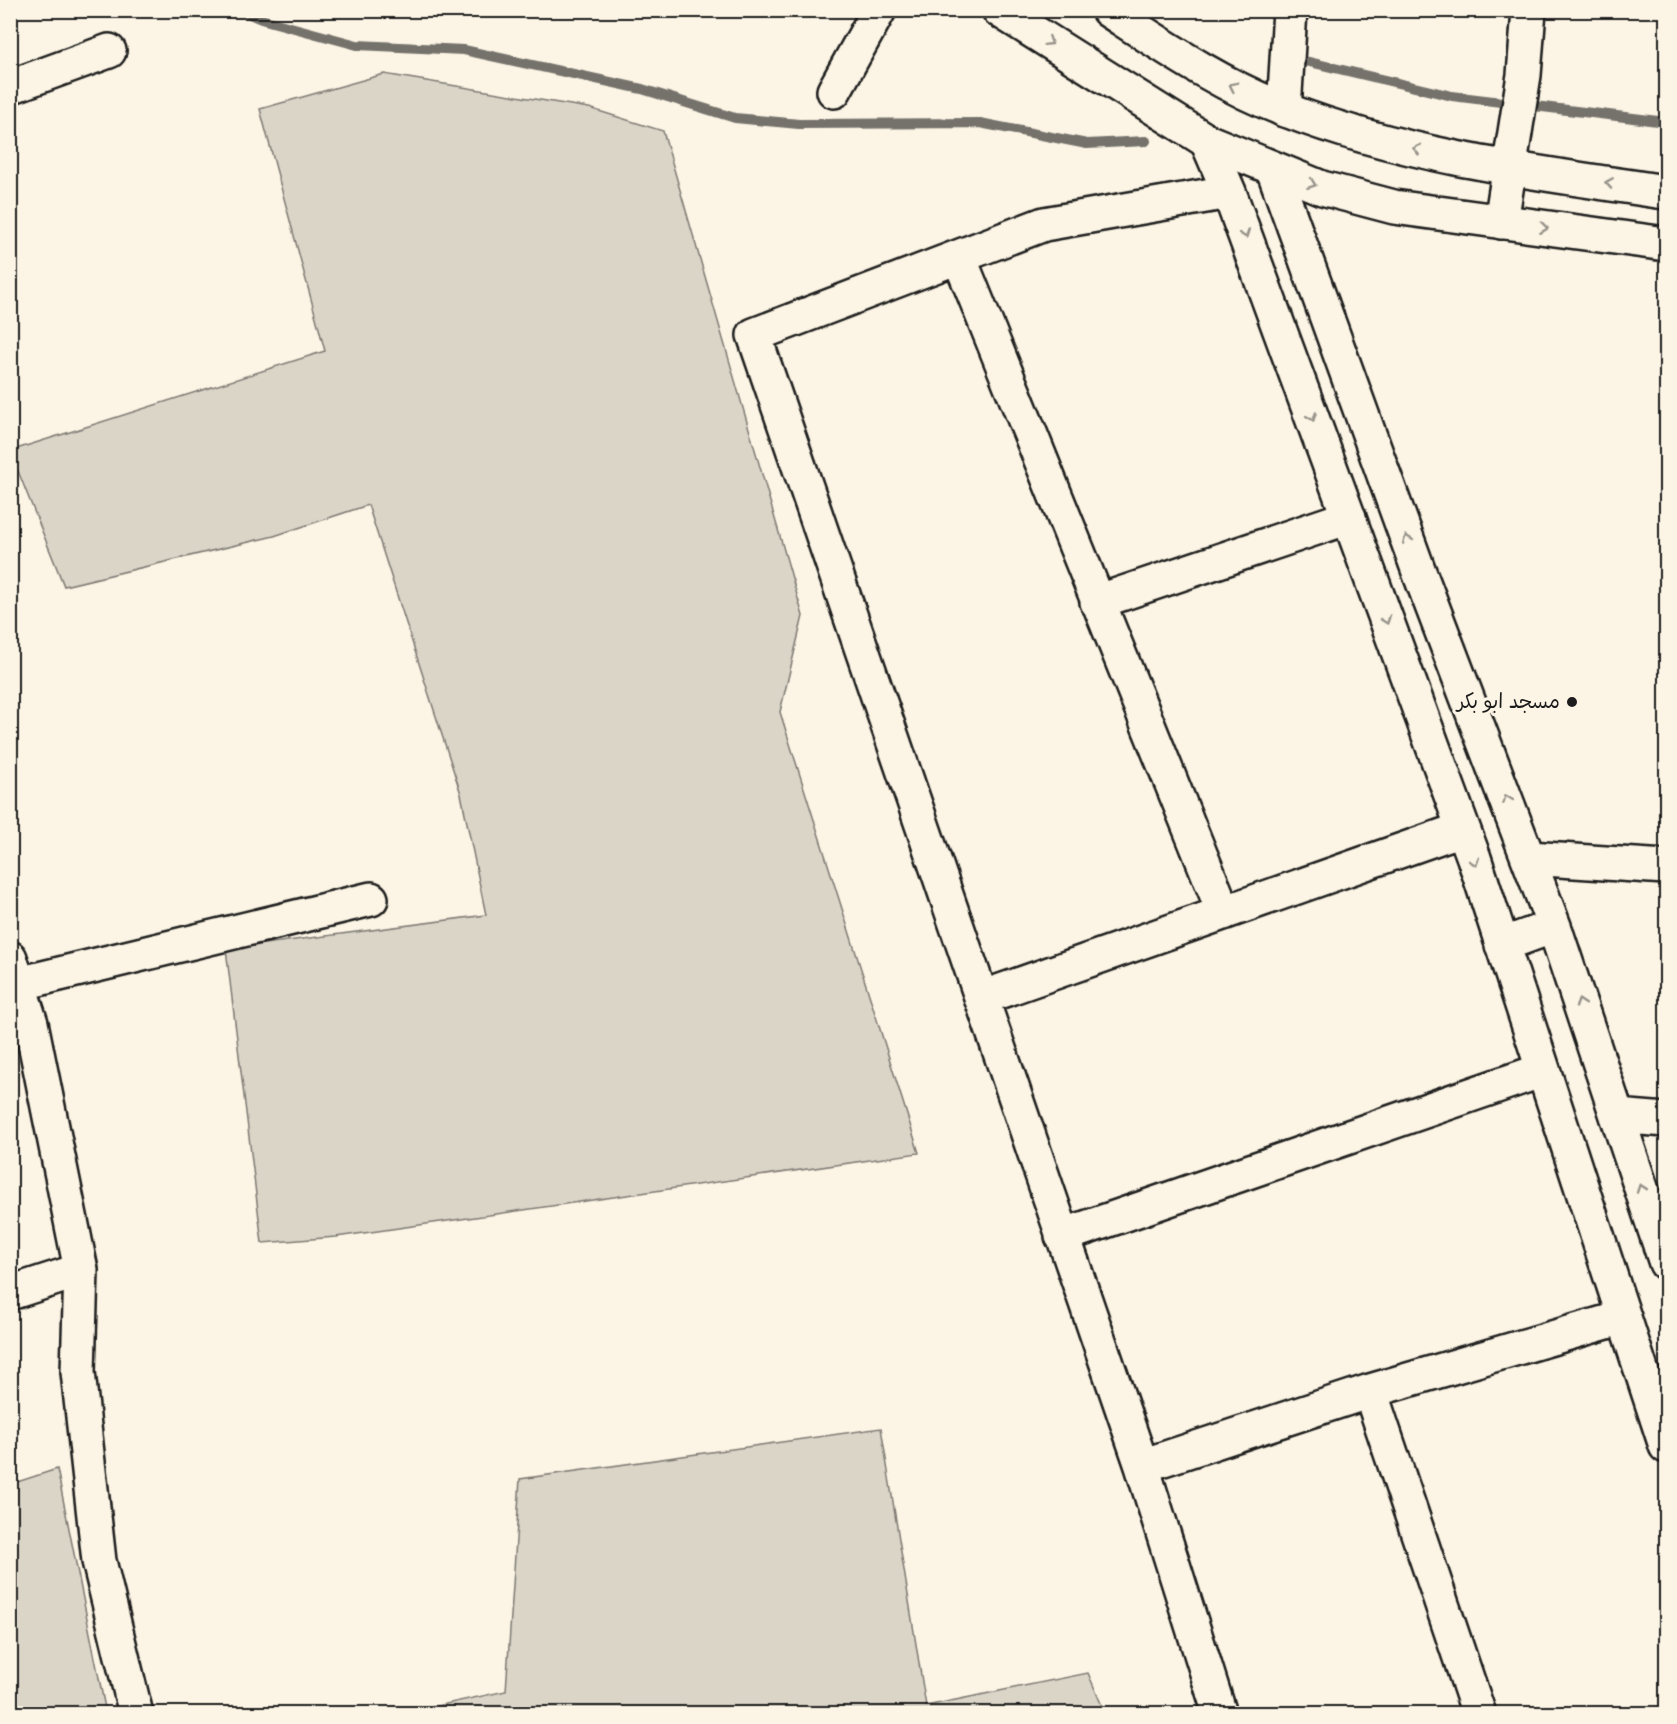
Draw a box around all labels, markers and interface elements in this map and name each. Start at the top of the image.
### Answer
one-way arrow [1043,34,1053,46]
one-way arrow [1228,81,1239,93]
one-way arrow [1412,143,1422,156]
one-way arrow [1306,176,1316,189]
one-way arrow [1604,178,1613,190]
one-way arrow [1539,221,1549,233]
one-way arrow [1237,228,1250,239]
one-way arrow [1305,411,1318,422]
one-way arrow [1402,534,1415,544]
one-way arrow [1379,614,1392,625]
place label: مسجد ابو بكر [1455,690,1560,714]
marker: مسجد ابو بكر [1565,695,1579,709]
one-way arrow [1501,795,1514,805]
one-way arrow [1467,856,1480,867]
one-way arrow [1574,998,1587,1009]
one-way arrow [1636,1183,1649,1194]

